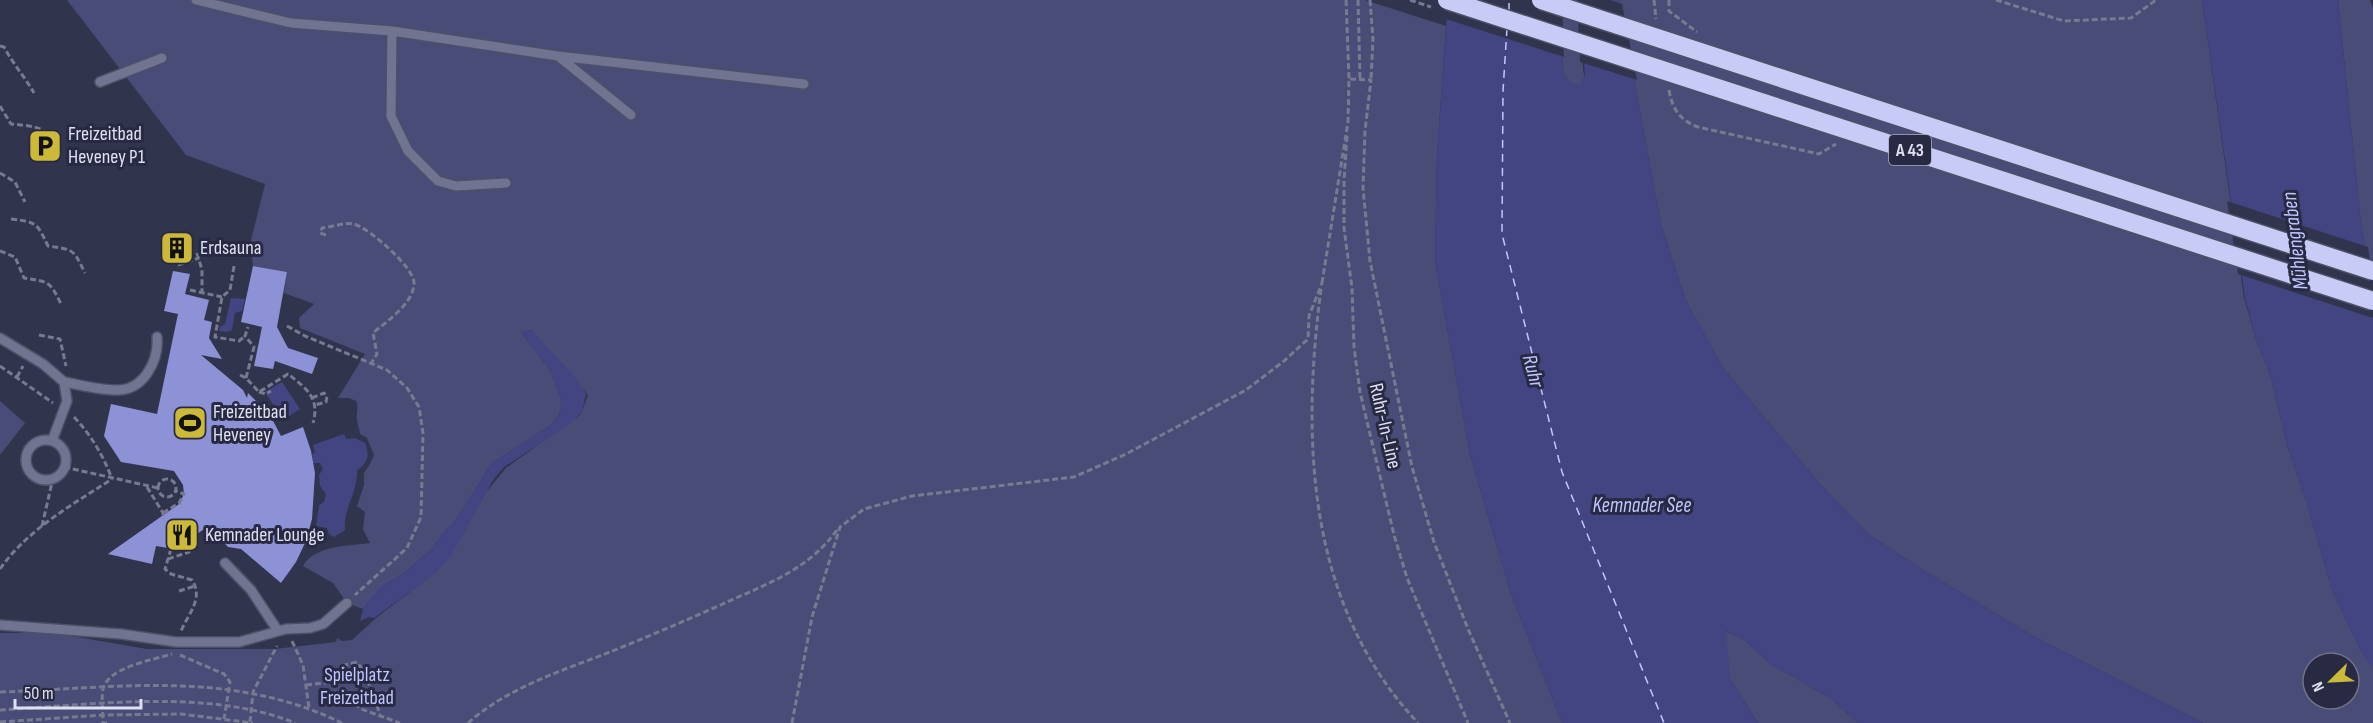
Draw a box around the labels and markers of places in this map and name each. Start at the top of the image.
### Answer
place label: Freizeitbad Heveney P1 [68,122,145,169]
parking icon: Freizeitbad Heveney P1 [27,128,63,164]
building icon: Erdsauna [159,230,195,266]
place label: Erdsauna [200,236,261,260]
place label: Freizeitbad Heveney [213,400,287,447]
sports icon: Freizeitbad Heveney [172,405,208,441]
restaurant icon: Kemnader Lounge [164,517,200,553]
place label: Kemnader Lounge [205,523,324,547]

